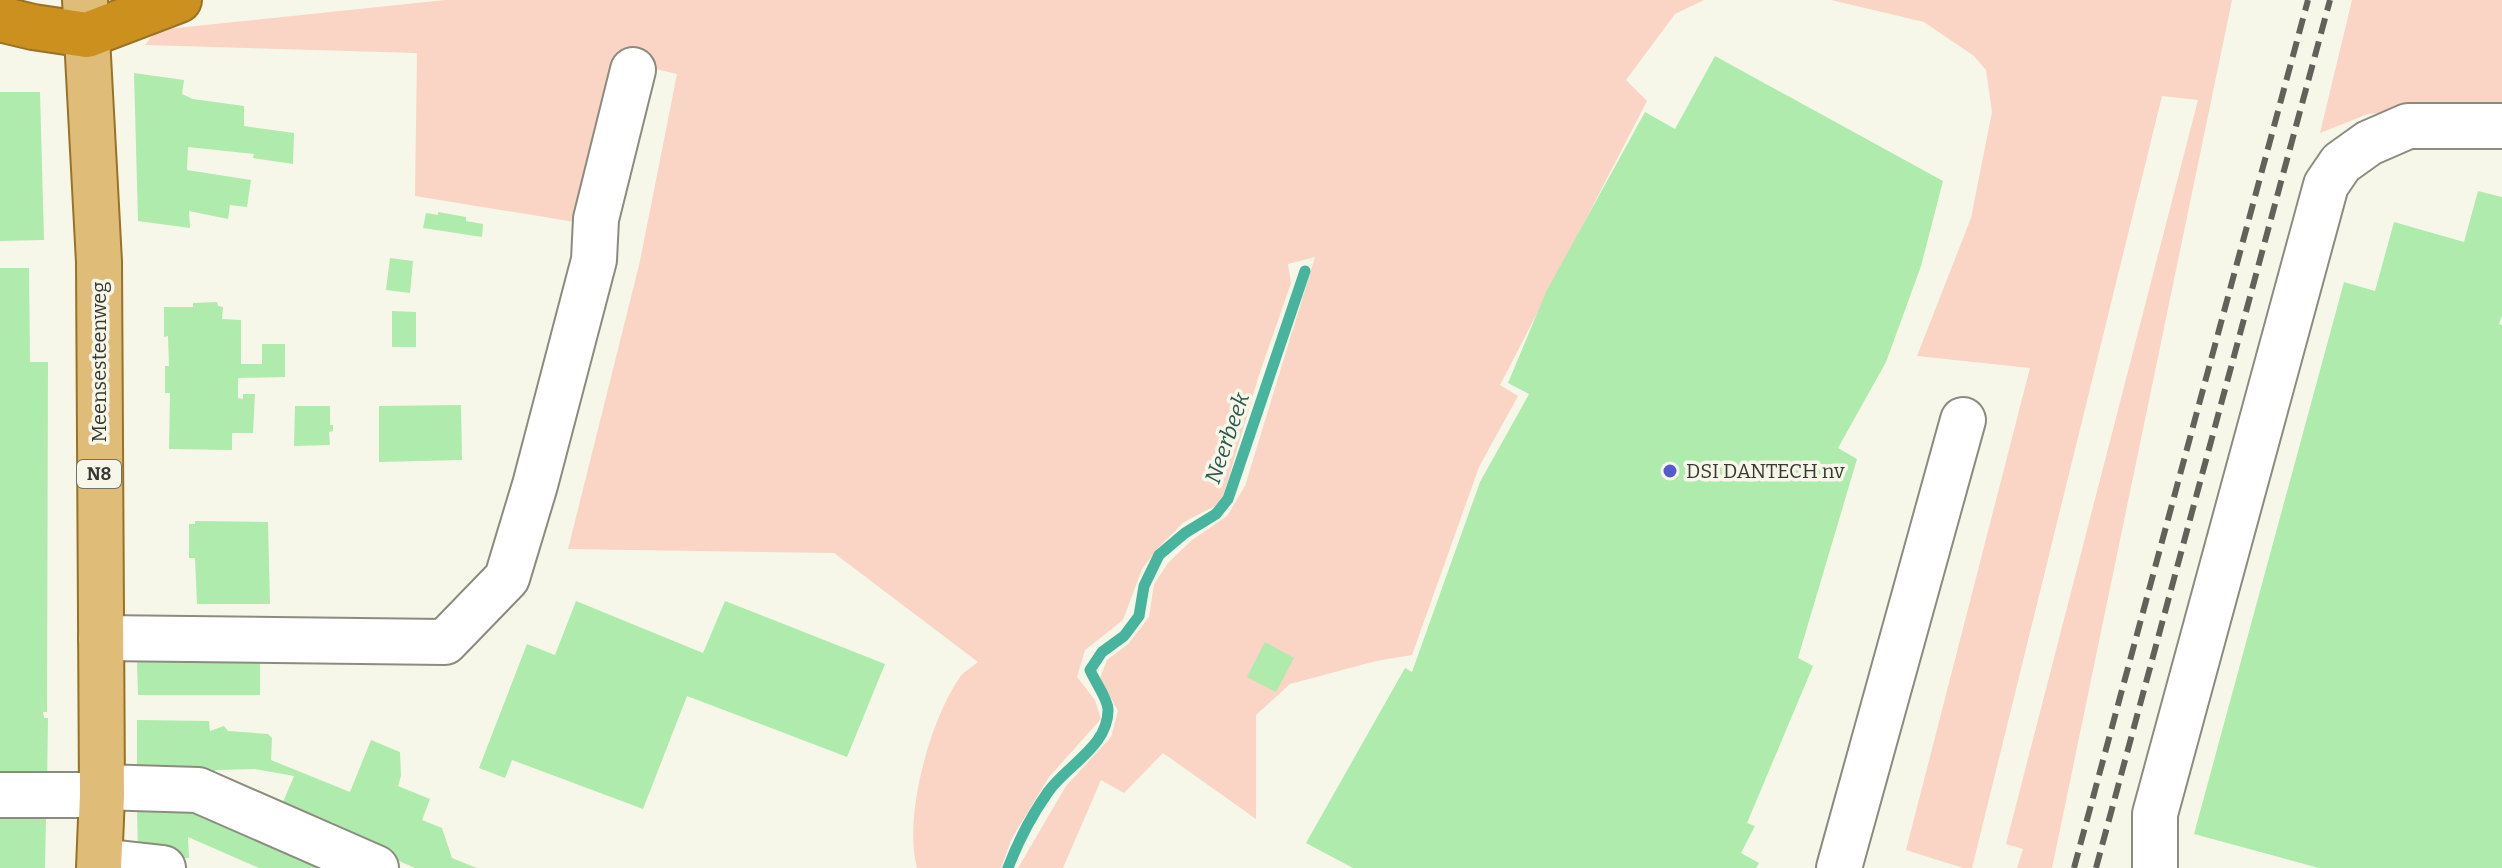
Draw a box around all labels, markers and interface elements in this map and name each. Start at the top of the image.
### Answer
street label: Meensesteenweg [87,282,111,442]
water label: Neerbeek [1199,388,1255,487]
place label: DSI DANTECH nv [1686,459,1845,483]
road number: N8 [77,460,121,488]
marker: DSI DANTECH nv [1661,462,1679,480]

